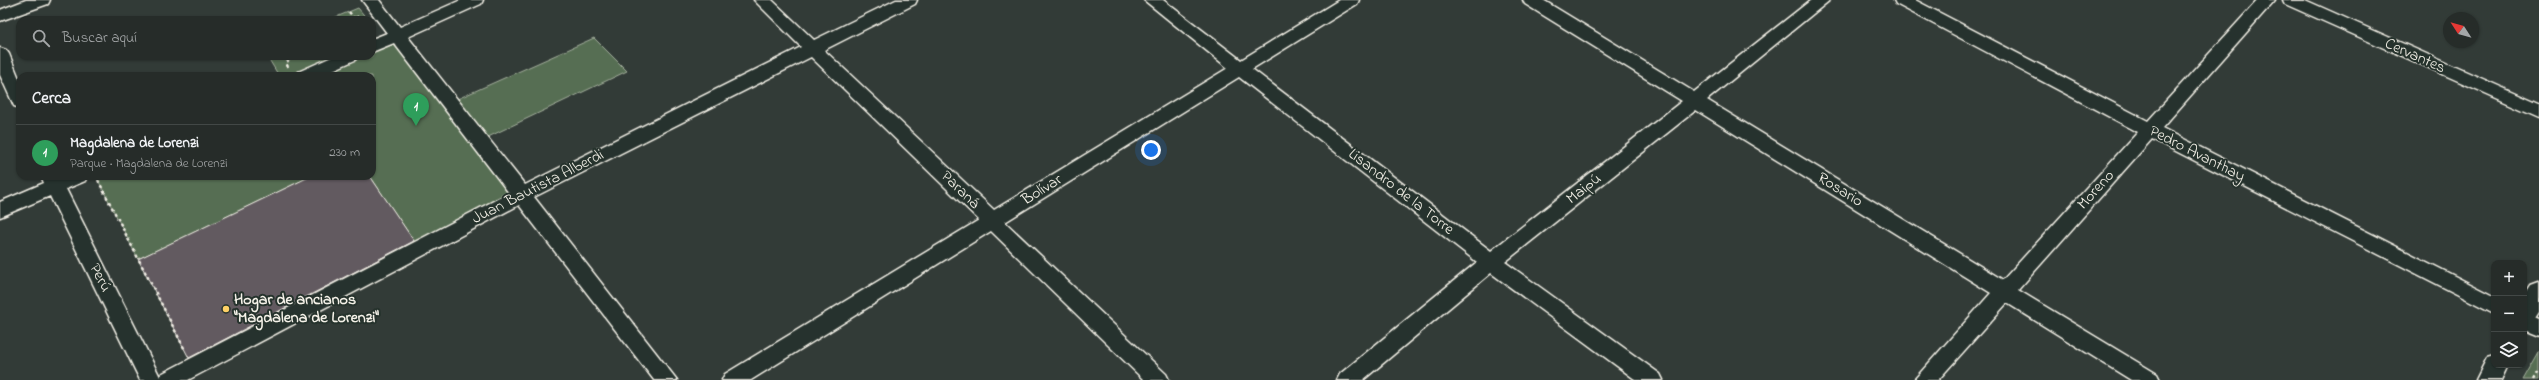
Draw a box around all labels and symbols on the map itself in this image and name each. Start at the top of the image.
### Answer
north arrow [2443,12,2479,48]
street label: Cervantes [2381,32,2449,80]
pin: 1 [403,93,429,126]
street label: Pedro Avanthay [2145,120,2249,189]
your location [1141,140,1161,160]
street label: Juan Bautista Alberdi [468,143,608,231]
street label: Lisandro de la Torre [1343,143,1460,242]
street label: Paraná [935,165,985,215]
street label: Moreno [2072,165,2120,215]
street label: Rosario [1812,167,1868,213]
street label: Bolívar [1016,168,1067,212]
street label: Maipú [1561,168,1607,210]
street label: Perú [83,259,117,297]
place label: Hogar de ancianos "Magdalena de Lorenzi" [233,288,379,331]
marker: Hogar de ancianos "Magdalena de Lorenzi" [221,304,231,314]

